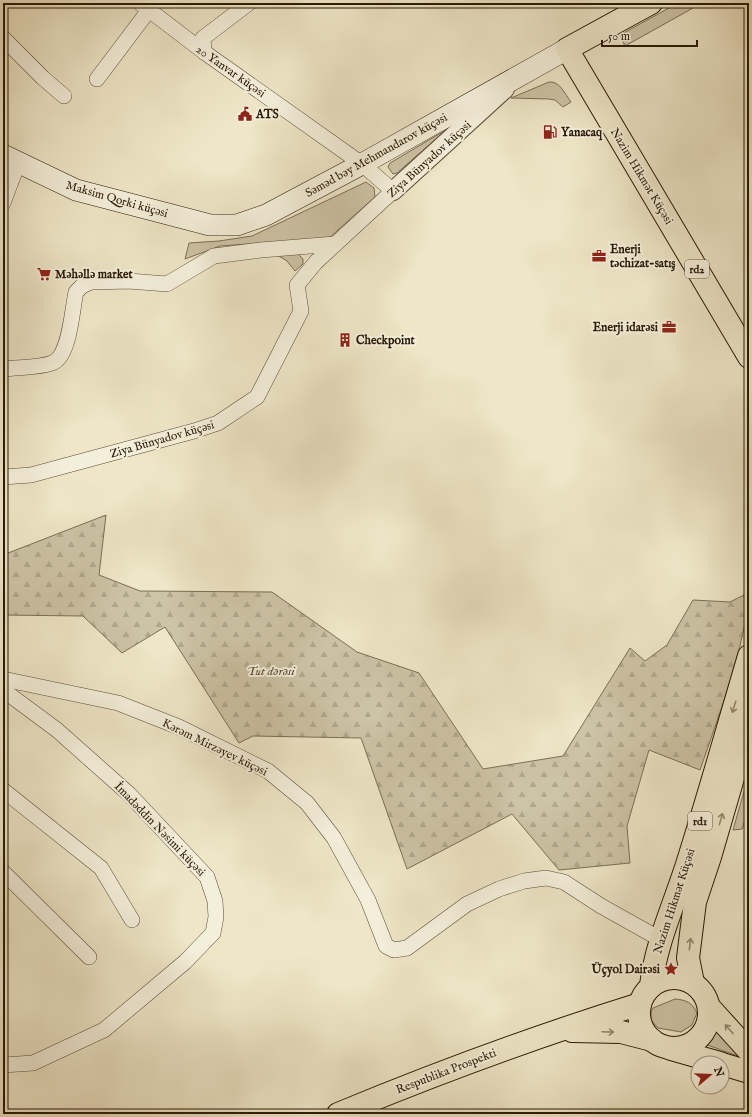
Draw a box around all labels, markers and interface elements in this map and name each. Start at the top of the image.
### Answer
scale bar [602,22,697,48]
text: 50 m [608,29,630,44]
street label: 20 Yanvar küçəsi [193,42,268,101]
public building icon: ATS [237,106,253,122]
place label: ATS [255,107,279,122]
street label: Səməd bəy Mehmandarov küçəsi [303,110,450,201]
street label: Ziya Bünyadov küçəsi [384,118,474,201]
fuel station icon: Yanacaq [542,124,558,140]
place label: Yanacaq [561,125,603,141]
street label: Nazim Hikmət Küçəsi [607,125,676,227]
street label: Maksim Qorki küçəsi [64,178,170,221]
place label: Enerji təchizat-satış [609,242,676,272]
office icon: Enerji təchizat-satış [591,248,607,264]
road number: rd2 [685,260,709,278]
supermarket icon: Məhəllə market [36,266,52,282]
place label: Məhəllə market [55,267,134,282]
office icon: Enerji idarəsi [661,319,677,335]
place label: Enerji idarəsi [593,320,659,336]
building icon: Checkpoint [337,332,353,348]
place label: Checkpoint [356,333,416,349]
street label: Ziya Bünyadov küçəsi [108,417,216,462]
park label: Tut dərəsi [247,664,296,679]
one-way arrow [730,701,737,714]
street label: Kərəm Mirzəyev küçəsi [160,715,270,779]
street label: İmadəddin Nəsimi küçəsi [111,778,209,880]
road number: rd1 [688,812,712,830]
one-way arrow [718,812,725,825]
street label: Nazim Hikmət Küçəsi [650,847,699,956]
one-way arrow [686,938,694,951]
place label: Üçyol Dairəsi [590,961,661,978]
place icon: Üçyol Dairəsi [663,961,679,977]
one-way arrow [724,1024,734,1034]
one-way arrow [601,1028,614,1036]
street label: Respublika Prospekti [394,1045,499,1098]
north arrow [690,1055,730,1095]
text: N [710,1064,727,1079]

